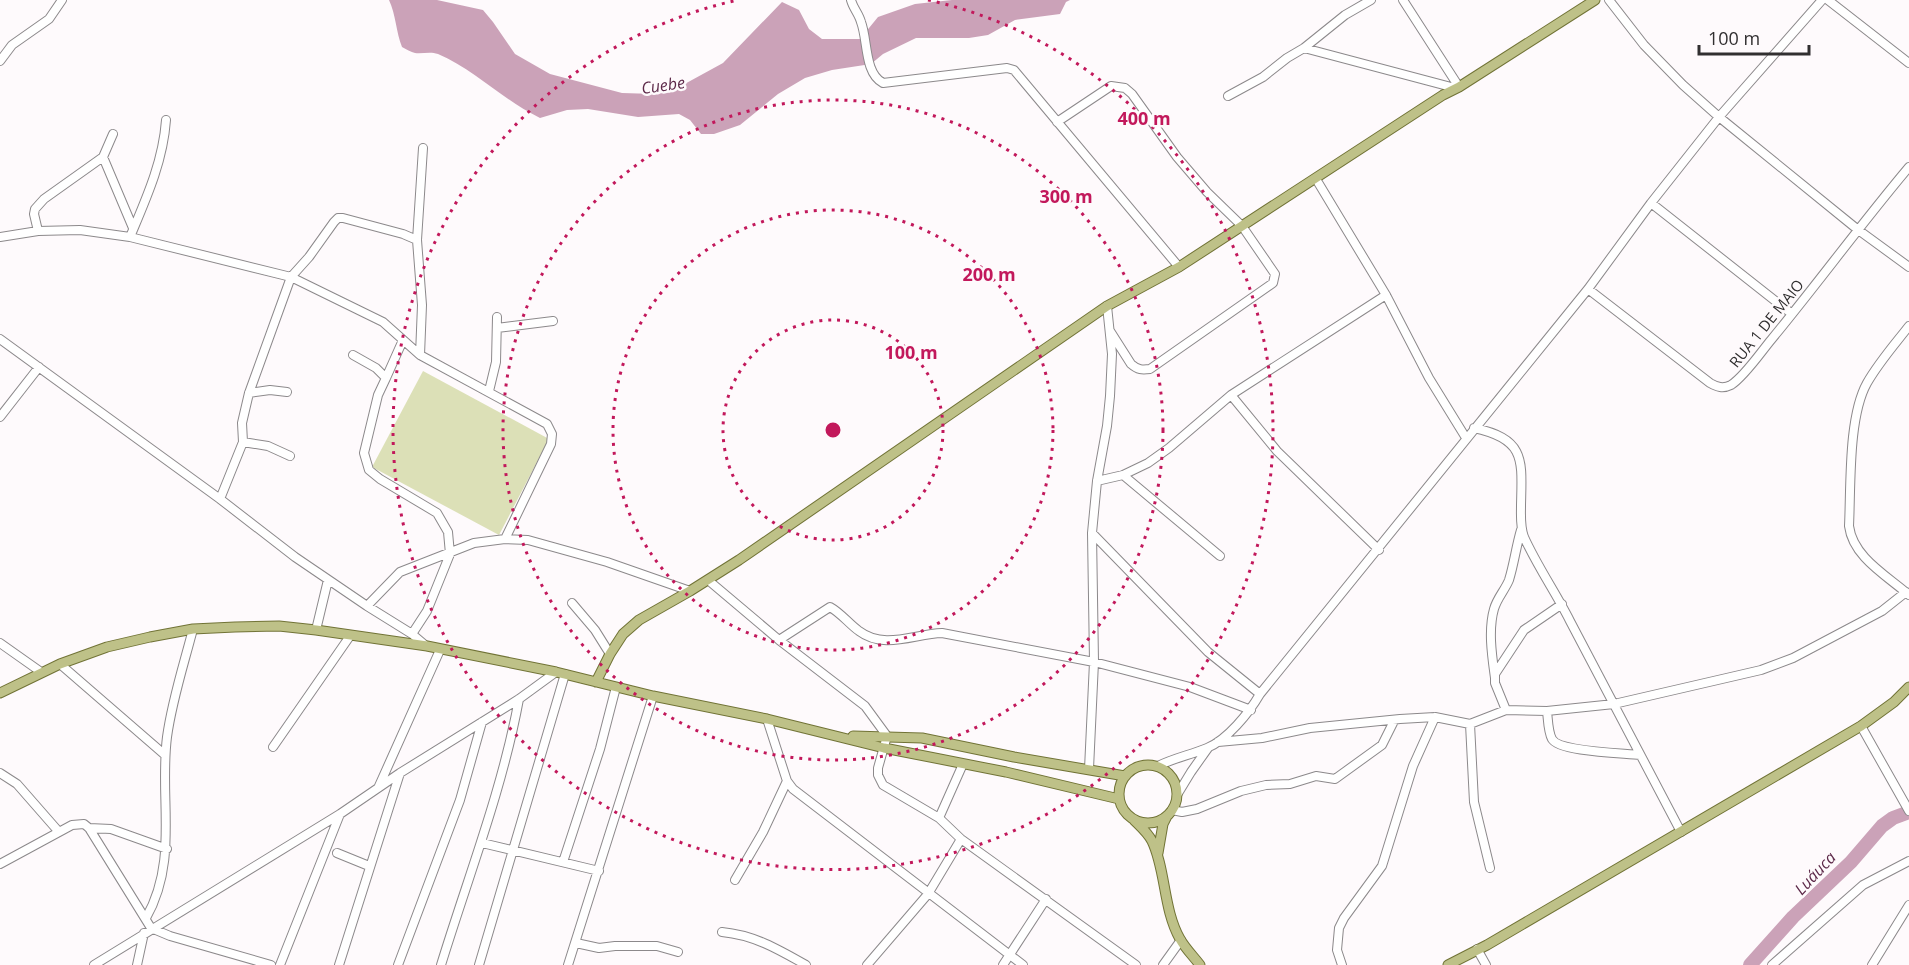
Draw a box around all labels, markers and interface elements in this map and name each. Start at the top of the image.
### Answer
scale bar [1699,18,1808,56]
text: 100 m [1708,26,1760,50]
water label: Cuebe [640,71,686,99]
text: 400 m [1117,106,1171,130]
text: 300 m [1039,184,1093,208]
text: 200 m [962,262,1016,286]
street label: RUA 1 DE MAIO [1724,275,1808,371]
text: 100 m [884,340,938,364]
centre of rings [823,420,843,440]
water label: Luáuca [1789,847,1841,899]

